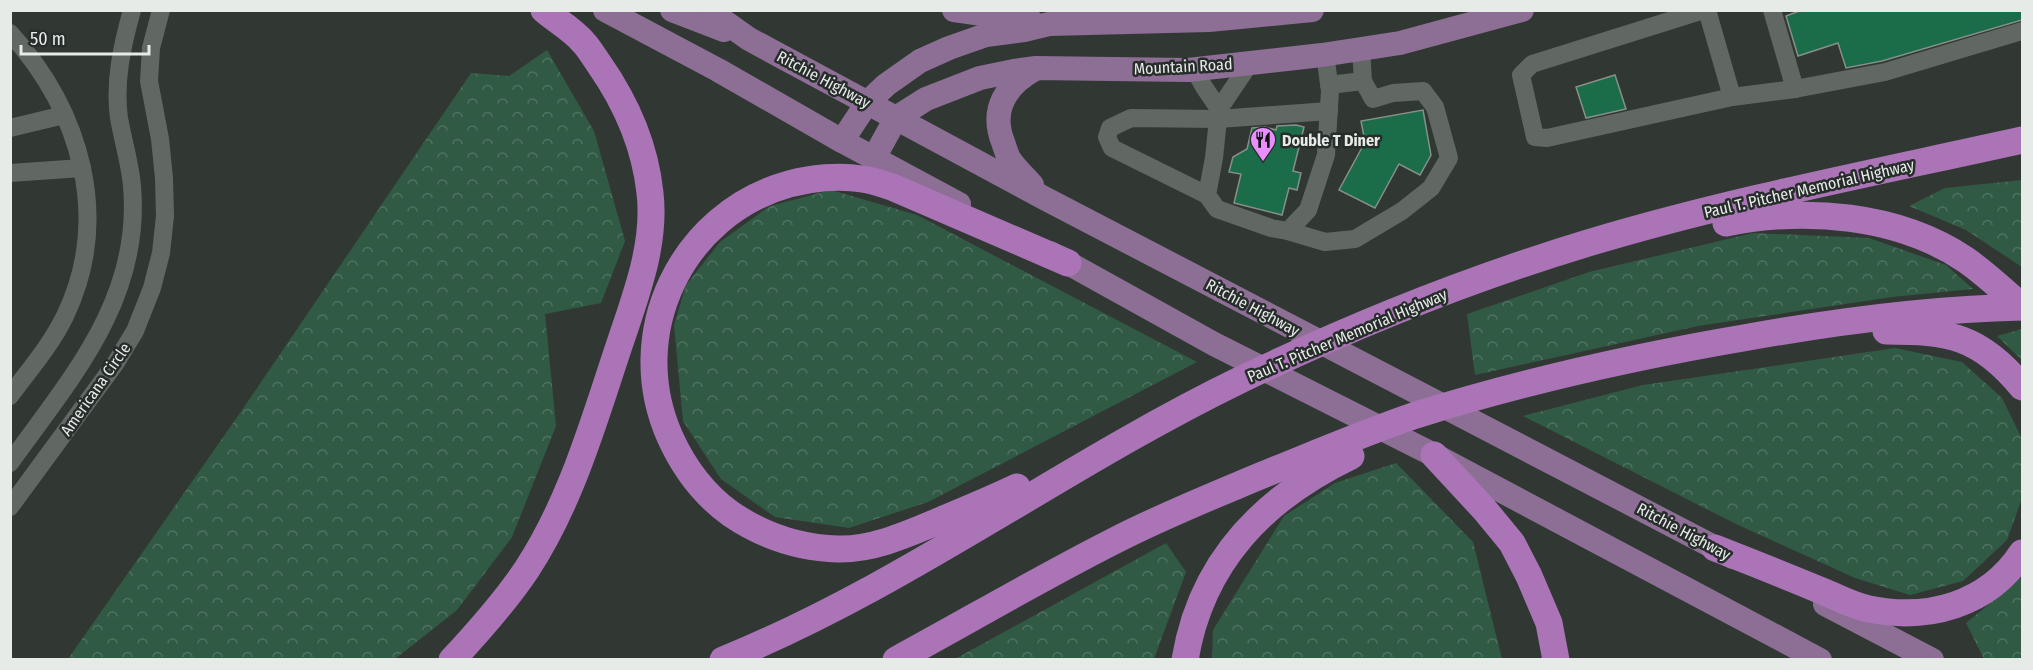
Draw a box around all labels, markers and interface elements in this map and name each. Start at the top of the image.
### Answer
scale bar [21,18,148,56]
text: 50 m [30,28,66,50]
street label: Ritchie Highway [774,47,875,113]
street label: Mountain Road [1133,54,1233,79]
restaurant icon: Double T Diner [1248,125,1278,163]
place label: Double T Diner [1282,131,1380,150]
street label: Paul T. Pitcher Memorial Highway [1702,155,1917,222]
street label: Ritchie Highway [1203,275,1304,341]
street label: Paul T. Pitcher Memorial Highway [1244,284,1451,386]
street label: Americana Circle [56,339,135,439]
street label: Ritchie Highway [1634,499,1735,565]

